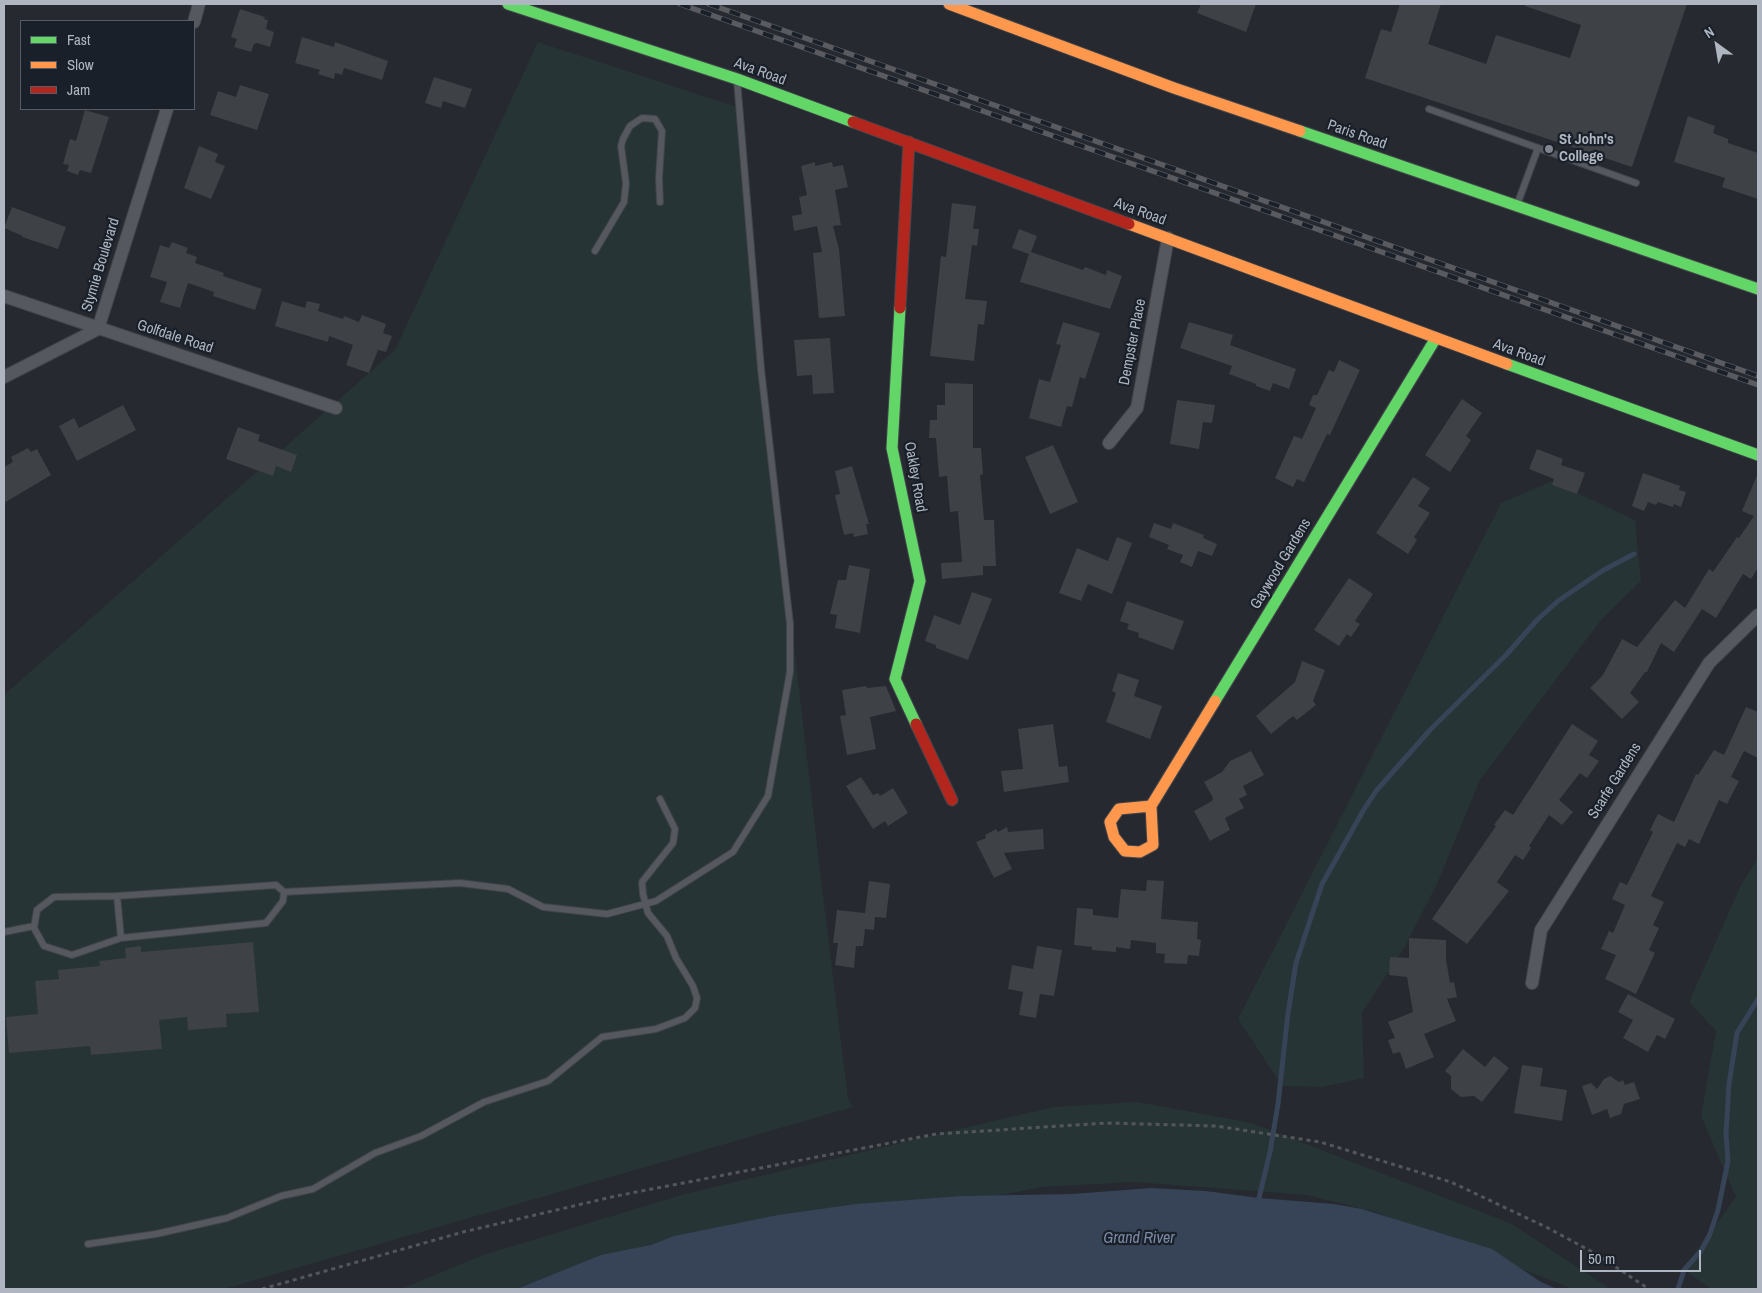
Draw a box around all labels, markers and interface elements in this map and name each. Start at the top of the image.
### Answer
legend [20,20,195,110]
north arrow [1692,20,1742,70]
text: N [1701,22,1717,42]
text: Fast [67,29,90,50]
text: Slow [67,54,94,75]
street label: Ava Road [732,54,788,90]
text: Jam [67,79,90,100]
street label: Paris Road [1325,116,1389,154]
place label: St John's College [1559,131,1614,166]
marker: St John's College [1543,143,1555,155]
street label: Ava Road [1112,194,1168,230]
street label: Stymie Boulevard [78,216,124,314]
street label: Dempster Place [1116,297,1150,387]
street label: Golfdale Road [135,316,215,358]
street label: Ava Road [1491,335,1547,371]
street label: Oakley Road [900,440,930,514]
street label: Gaywood Gardens [1247,515,1315,613]
street label: Scarfe Gardens [1585,740,1645,822]
water label: Grand River [1103,1229,1175,1249]
scale bar [1582,1240,1703,1272]
text: 50 m [1588,1248,1615,1269]

